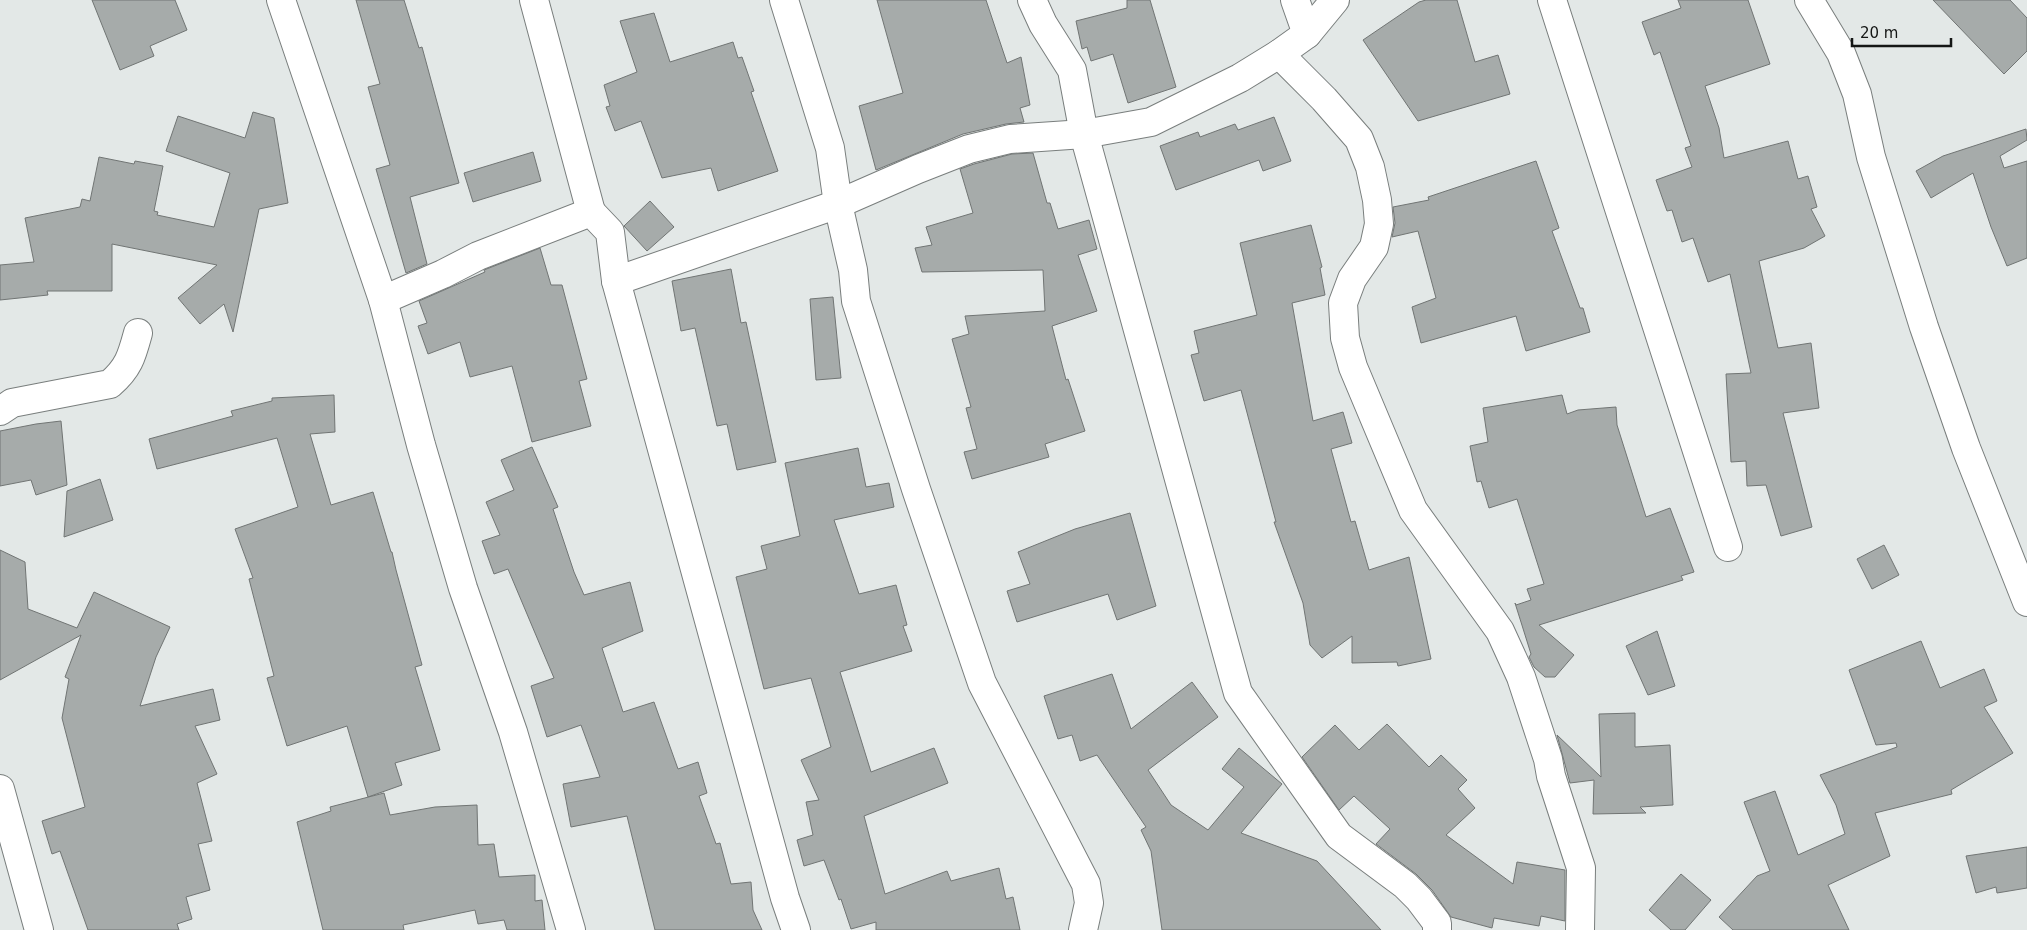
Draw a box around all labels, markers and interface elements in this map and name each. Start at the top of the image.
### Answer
scale bar [1852,15,1951,47]
text: 20 m [1860,24,1898,42]

